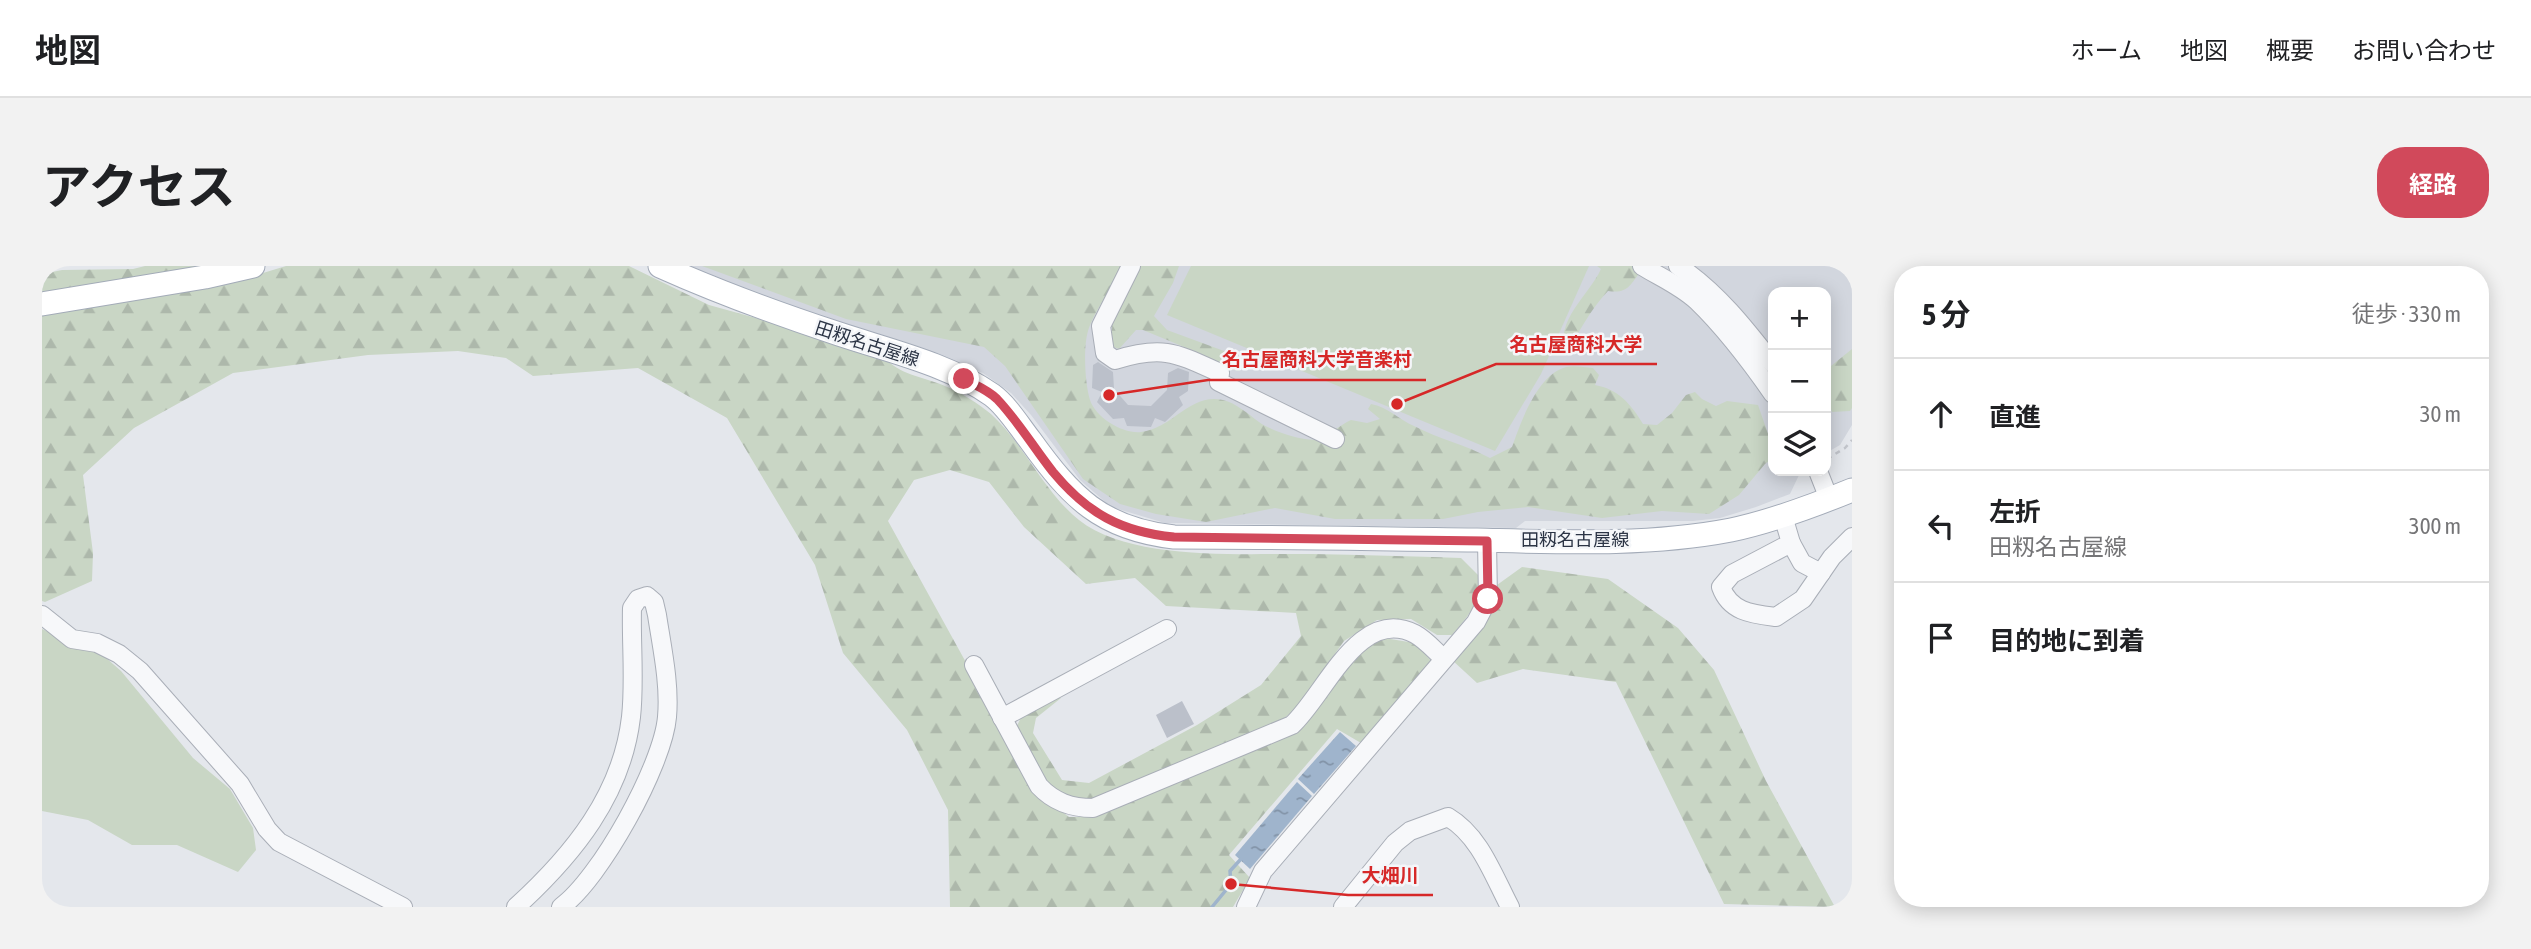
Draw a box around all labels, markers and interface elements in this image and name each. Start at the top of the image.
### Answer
text: 地図 [35,31,101,69]
text: ホーム [2071,37,2142,64]
text: 地図 [2180,37,2228,64]
text: 概要 [2266,37,2314,64]
text: お問い合わせ [2352,37,2496,64]
button: 経路 [2377,147,2489,218]
text: アクセス [42,158,236,214]
map controls [1768,287,1831,476]
button: + [1768,287,1831,350]
text: 5 分 [1922,297,1970,331]
text: 徒歩 · 330 m [2352,301,2461,327]
street label: 田籾名古屋線 [813,317,922,370]
callout: 名古屋商科大学 [1496,324,1657,364]
text: 名古屋商科大学 [1509,333,1643,355]
callout: 名古屋商科大学音楽村 [1208,340,1426,380]
text: 名古屋商科大学音楽村 [1222,348,1412,370]
button: − [1768,350,1831,413]
route end [948,363,979,394]
icon: ahead [1922,395,1960,433]
text: 30 m [2420,401,2461,427]
text: 直進 [1989,402,2041,432]
button: layers [1768,413,1831,476]
text: 左折 [1989,497,2041,527]
icon: left [1922,507,1960,545]
text: 300 m [2409,513,2461,539]
street label: 田籾名古屋線 [1521,529,1629,550]
text: 田籾名古屋線 [1989,534,2127,560]
route start [1472,583,1503,614]
icon: arrive [1922,619,1960,657]
text: 目的地に到着 [1989,626,2145,656]
callout: 大畑川 [1348,855,1433,895]
text: 大畑川 [1361,864,1419,886]

